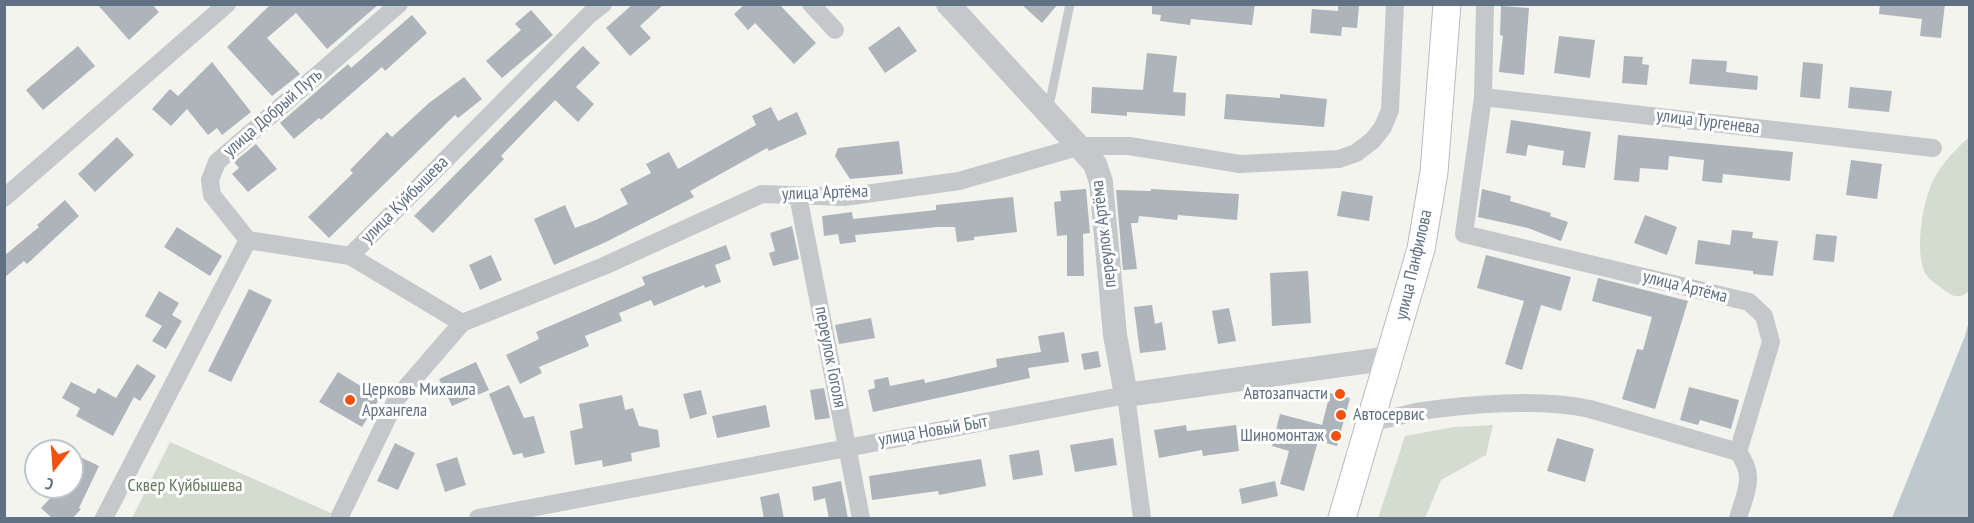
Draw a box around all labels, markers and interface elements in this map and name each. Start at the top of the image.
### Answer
street label: улица Добрый Путь [219,64,327,162]
street label: улица Тургенева [1655,105,1761,139]
street label: улица Куйбышева [357,152,453,248]
street label: переулок Артёма [1087,179,1121,289]
street label: улица Артёма [781,181,869,205]
street label: улица Панфилова [1391,208,1437,322]
street label: улица Артёма [1640,266,1730,308]
street label: переулок Гоголя [810,305,850,409]
place label: Церковь Михаила Архангела [362,379,476,422]
place label: Автозапчасти [1243,383,1328,405]
marker: Автозапчасти [1333,387,1347,401]
marker: Церковь Михаила Архангела [343,393,357,407]
place label: Автосервис [1353,404,1425,426]
marker: Автосервис [1334,408,1348,422]
street label: улица Новый Быт [877,411,989,451]
place label: Шиномонтаж [1240,425,1324,447]
marker: Шиномонтаж [1329,429,1343,443]
north arrow [24,439,84,499]
text: С [43,474,56,495]
park label: Сквер Куйбышева [127,475,243,497]

